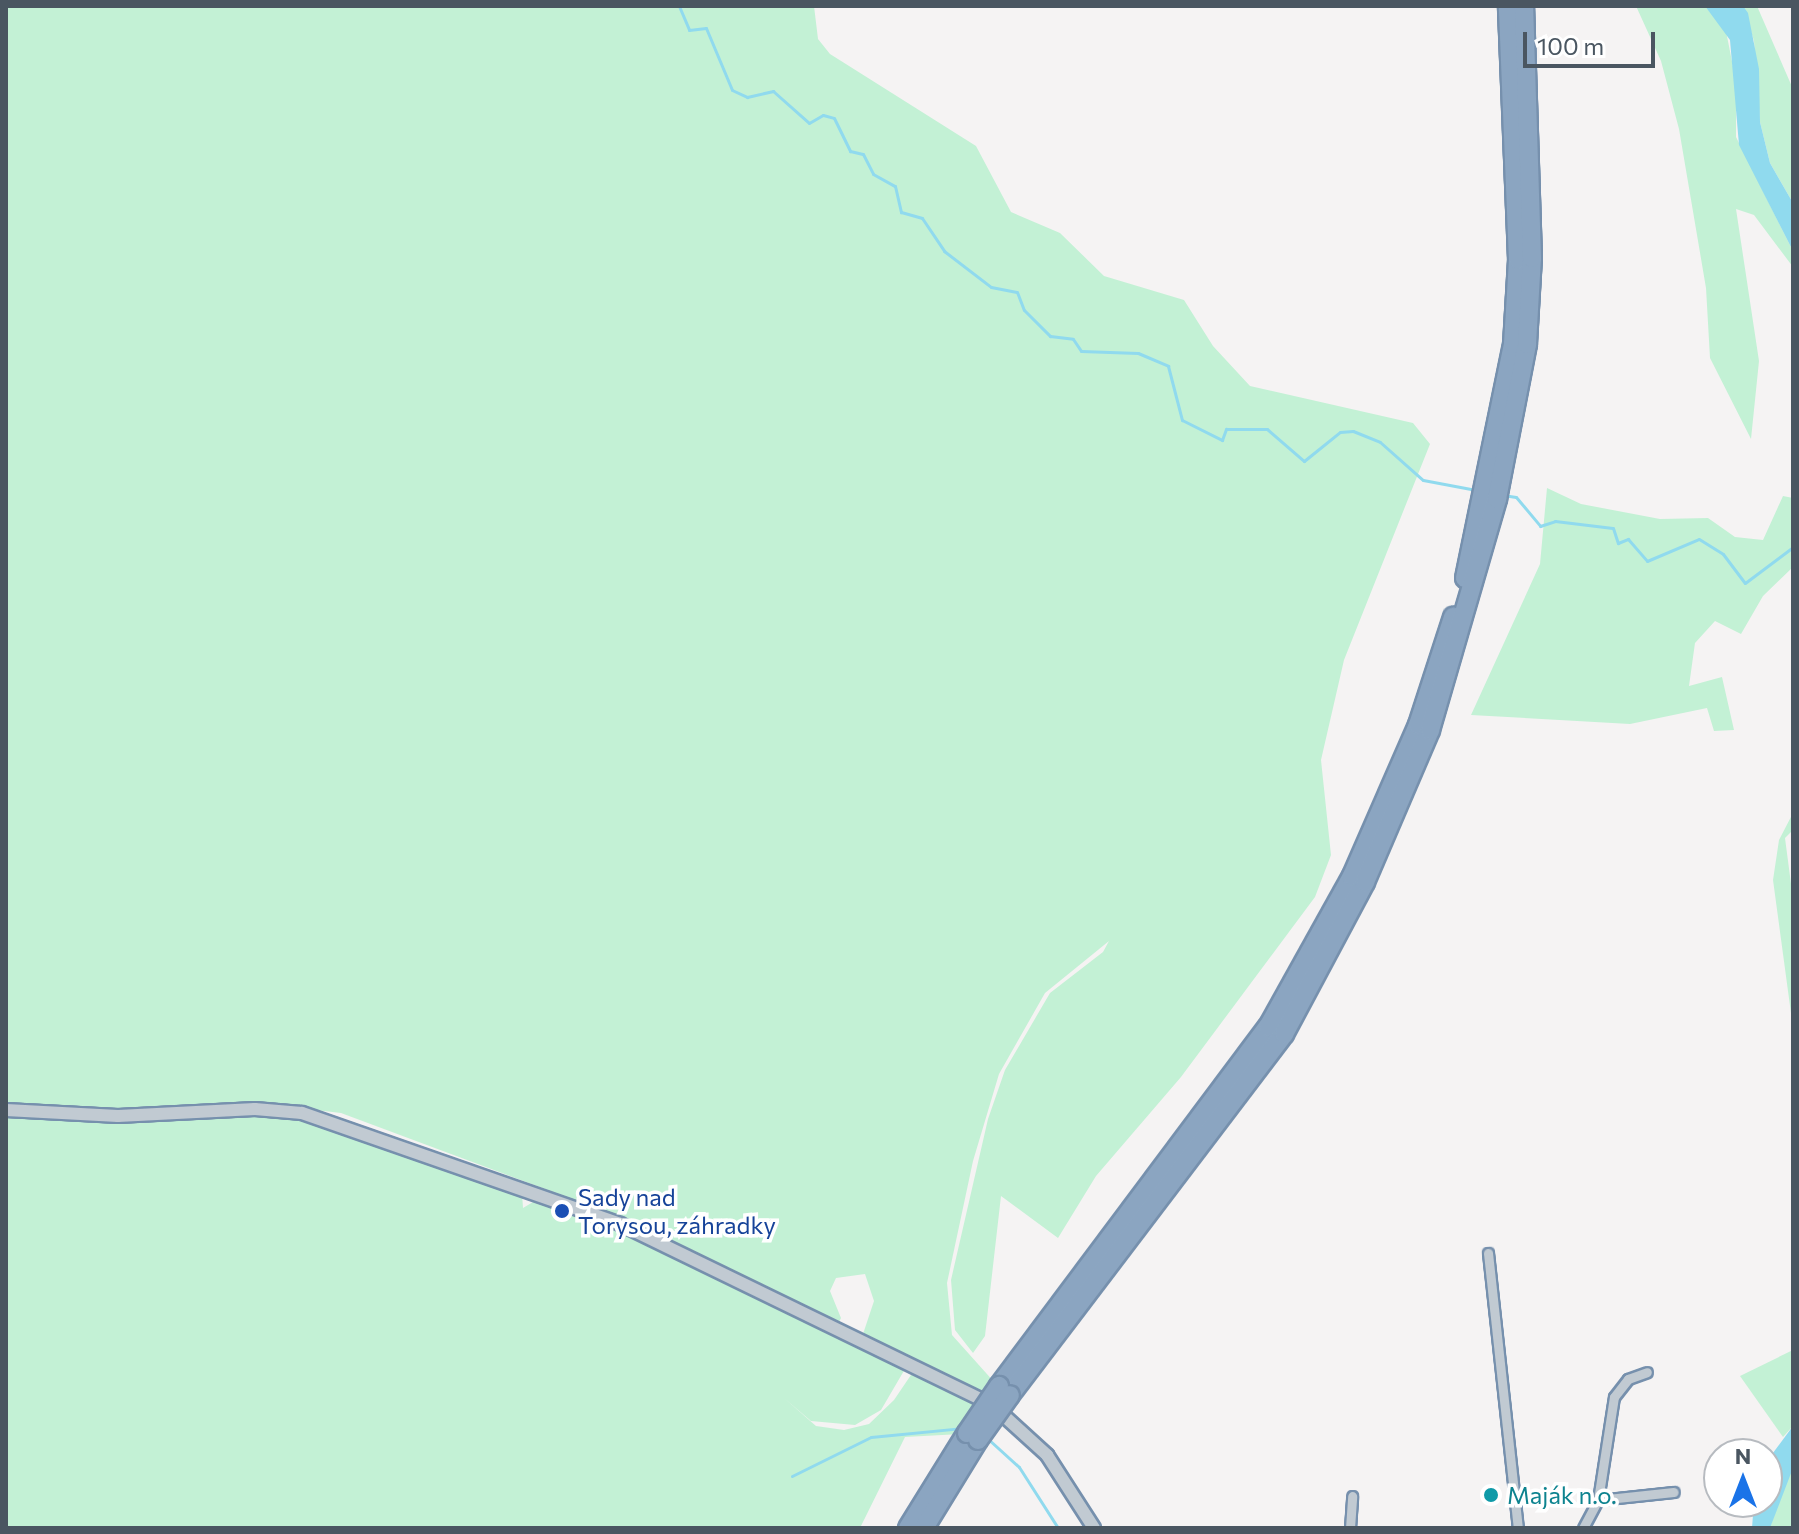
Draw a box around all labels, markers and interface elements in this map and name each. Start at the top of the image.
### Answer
scale bar [1527,16,1659,66]
text: 100 m [1537,31,1604,60]
place label: Sady nad Torysou, záhradky [578,1183,776,1239]
marker: Sady nad Torysou, záhradky [553,1202,571,1220]
north arrow [1703,1438,1783,1518]
text: N [1735,1442,1751,1469]
place label: Maják n.o. [1507,1481,1617,1509]
marker: Maják n.o. [1482,1486,1500,1504]

